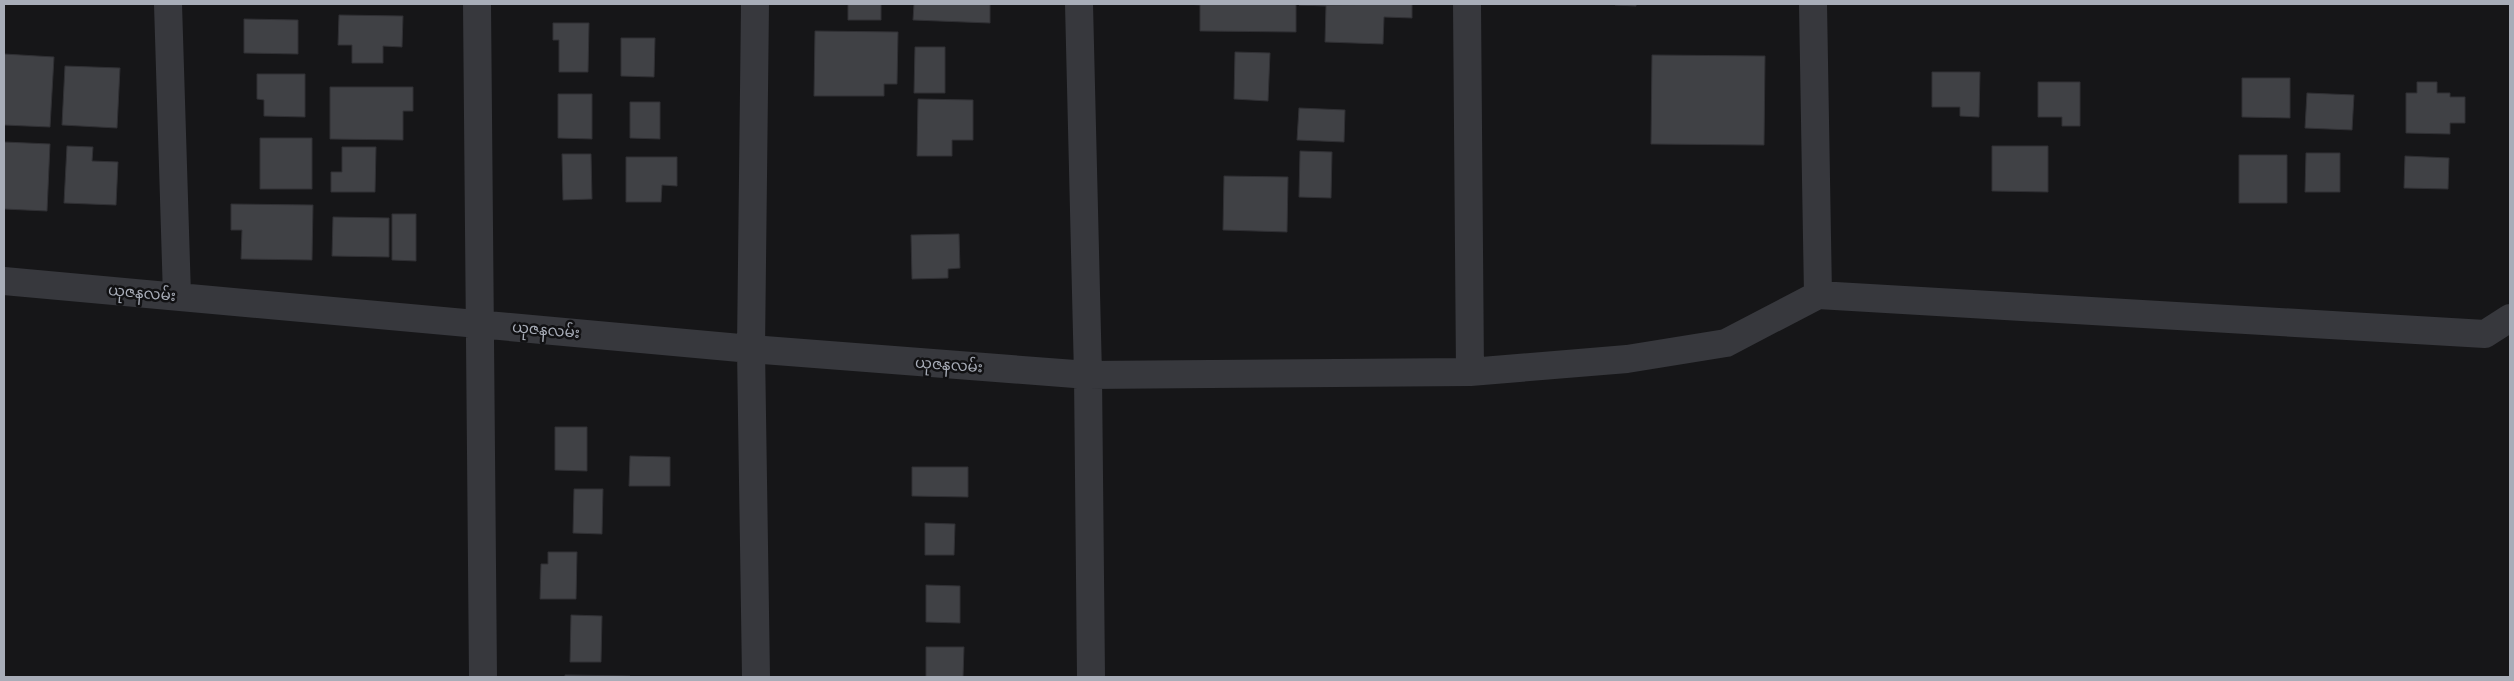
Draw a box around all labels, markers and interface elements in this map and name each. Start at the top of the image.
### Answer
street label: ယုဇနလမ်း [107,279,177,308]
street label: ယုဇနလမ်း [511,316,581,345]
street label: ယုဇနလမ်း [914,352,984,379]

